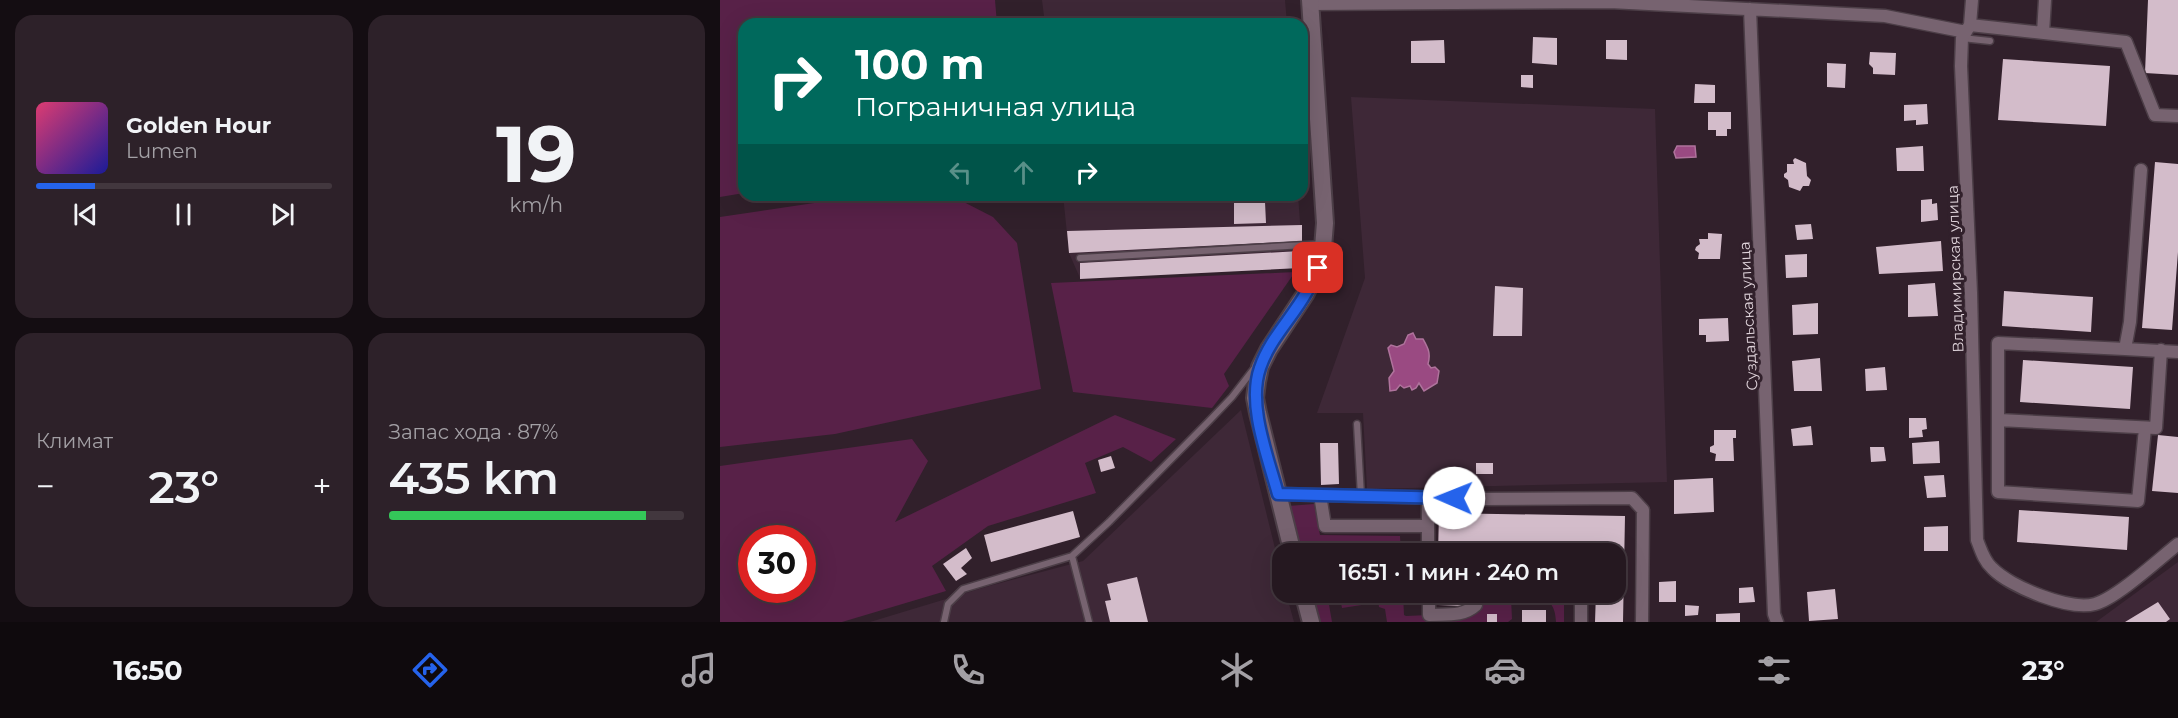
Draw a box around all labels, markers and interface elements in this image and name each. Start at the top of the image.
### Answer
text: 100 m [855,38,984,90]
icon: right [756,42,834,120]
text: Пограничная улица [855,90,1136,123]
text: 19 [496,106,576,202]
text: Golden Hour [126,112,271,139]
text: Lumen [126,139,198,163]
icon: left [944,156,977,189]
icon: ahead [1007,156,1040,189]
icon: right [1070,156,1103,189]
street label: Владимирская улица [1943,185,1967,353]
text: km/h [510,193,563,217]
icon: previous [69,198,102,231]
icon: pause [167,198,200,231]
icon: next [266,198,299,231]
street label: Суздальская улица [1735,241,1761,391]
pin [1292,242,1343,293]
icon: arrive [1301,251,1334,284]
text: Запас хода · 87% [389,420,558,444]
text: Климат [36,429,113,453]
text: 435 km [389,450,559,505]
text: 23° [148,459,219,514]
text: − [36,466,55,506]
text: + [313,466,332,506]
position arrow [1422,466,1486,530]
speed limit sign: 30 [738,525,816,603]
text: 16:51 · 1 мин · 240 m [1339,559,1559,586]
icon: directions [409,649,451,691]
icon: music [678,649,720,691]
icon: phone [947,649,989,691]
icon: climate [1216,649,1258,691]
icon: car [1484,649,1526,691]
icon: filters [1753,649,1795,691]
text: 16:50 [113,654,183,687]
text: 23° [2022,654,2065,687]

